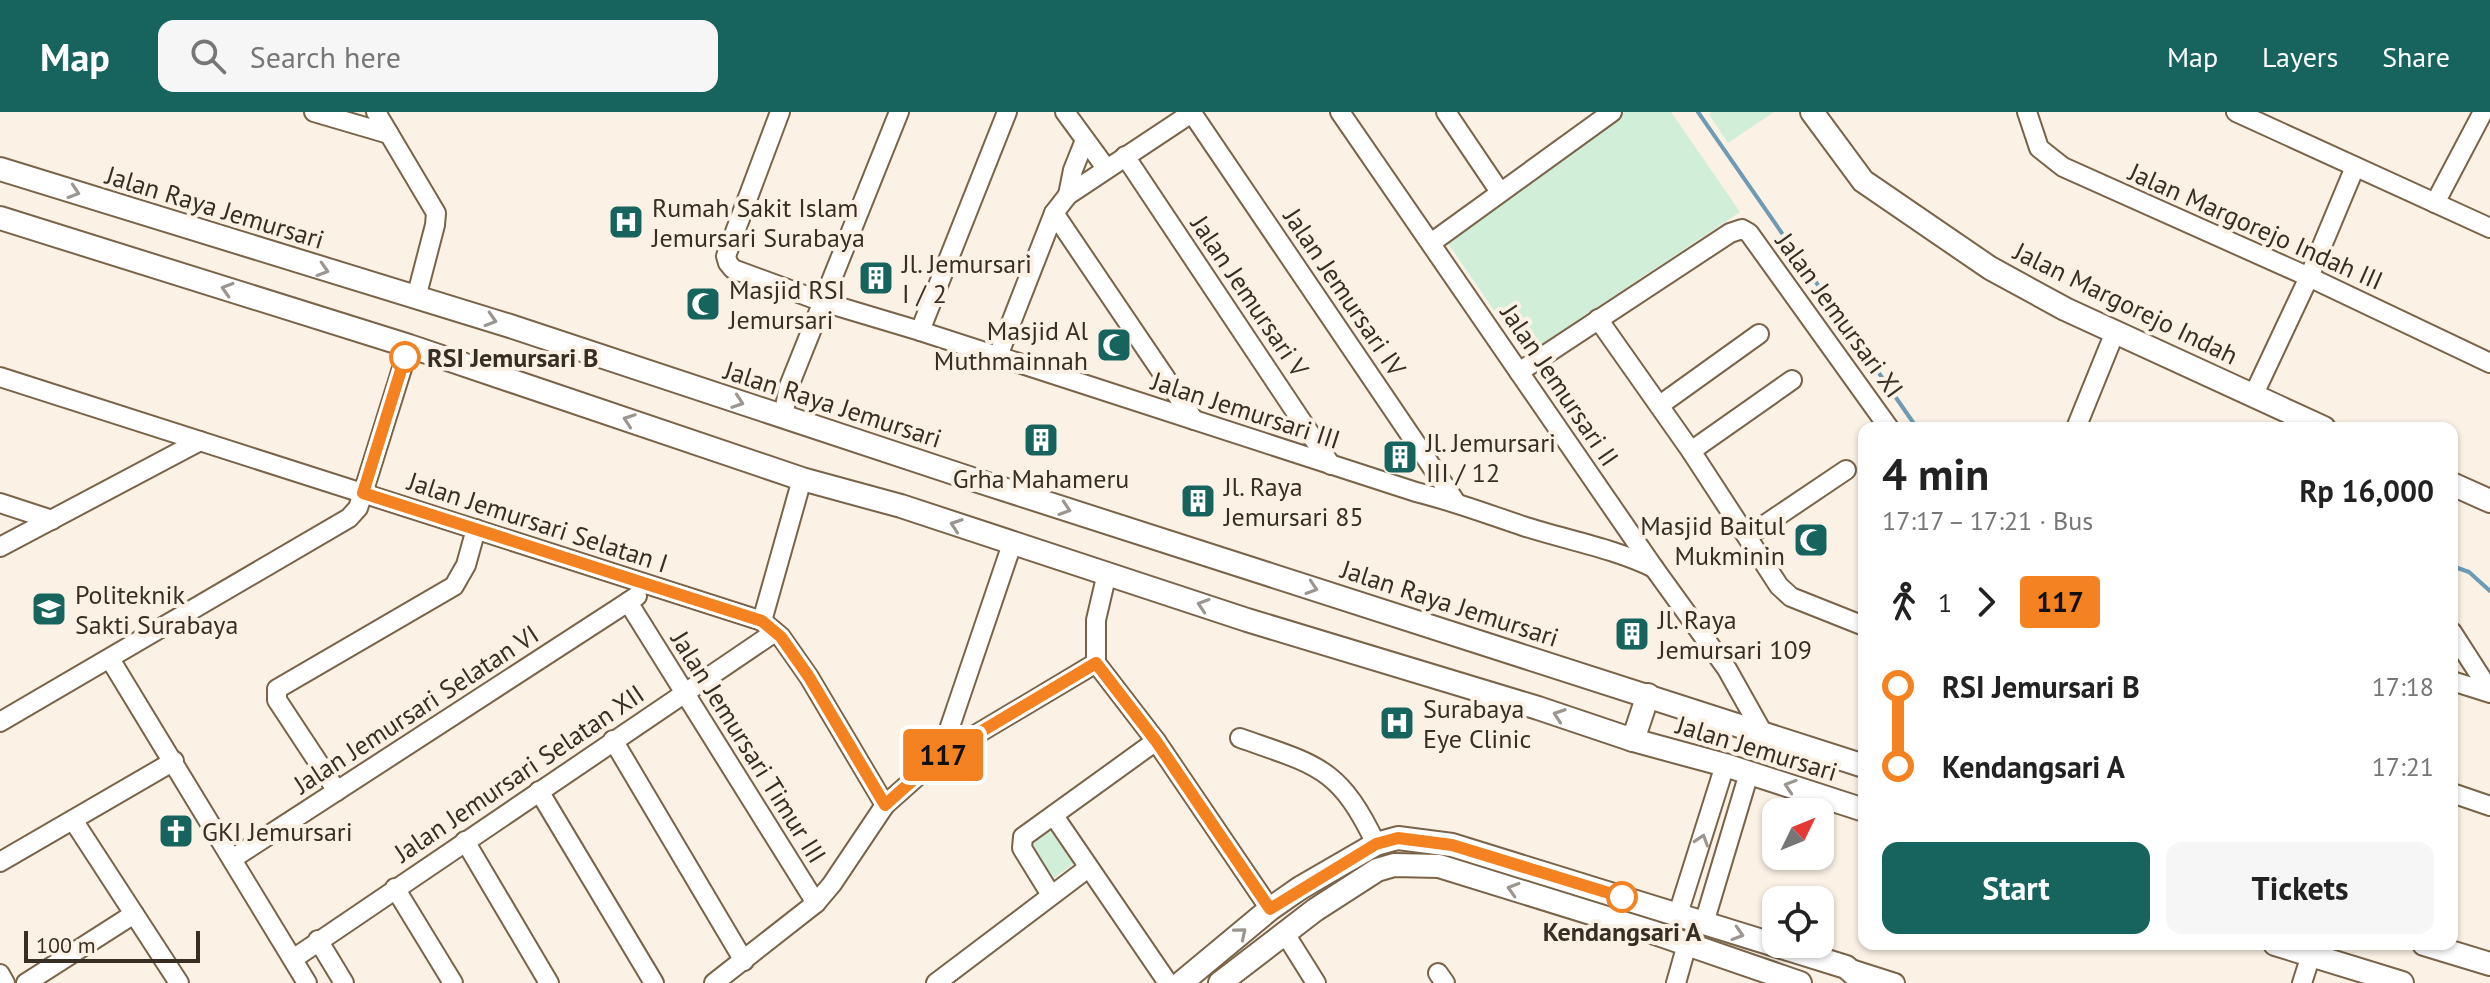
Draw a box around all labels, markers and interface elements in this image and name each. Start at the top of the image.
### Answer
search box [158,20,718,92]
text: Map [40,32,110,81]
icon: search [186,34,230,78]
text: Search here [250,37,401,76]
text: Map [2167,38,2218,75]
text: Layers [2262,38,2338,75]
text: Share [2382,38,2450,75]
street label: Jalan Margorejo Indah III [2123,155,2388,297]
street label: Jalan Raya Jemursari [101,158,328,256]
one-way arrow [67,183,81,199]
place label: Rumah Sakit Islam Jemursari Surabaya [651,191,865,254]
street label: Jalan Jemursari IV [1276,201,1414,383]
hospital icon: Rumah Sakit Islam Jemursari Surabaya [607,203,645,241]
street label: Jalan Jemursari V [1183,208,1316,383]
street label: Jalan Jemursari XI [1768,225,1911,404]
street label: Jalan Margorejo Indah [2008,234,2243,372]
place label: Jl. Jemursari I / 2 [901,247,1032,310]
building icon: Jl. Jemursari I / 2 [857,259,895,297]
one-way arrow [315,260,329,276]
place label: Masjid RSI Jemursari [728,273,845,336]
one-way arrow [221,282,235,298]
mosque icon: Masjid RSI Jemursari [684,285,722,323]
street label: Jalan Jemursari II [1493,297,1626,472]
one-way arrow [483,311,497,327]
place label: Masjid Al Muthmainnah [934,314,1088,377]
mosque icon: Masjid Al Muthmainnah [1095,326,1133,364]
place label: RSI Jemursari B [427,341,598,374]
marker: RSI Jemursari B [390,342,420,372]
street label: Jalan Raya Jemursari [719,353,946,455]
street label: Jalan Jemursari III [1147,364,1344,456]
one-way arrow [730,393,744,409]
one-way arrow [622,413,636,429]
building icon: Grha Mahameru [1022,421,1060,459]
place label: Jl. Jemursari III / 12 [1425,426,1556,489]
building icon: Jl. Jemursari III / 12 [1381,438,1419,476]
text: 4 min [1882,445,1989,502]
place label: Grha Mahameru [953,462,1129,495]
street label: Jalan Jemursari Selatan I [403,464,672,580]
place label: Jl. Raya Jemursari 85 [1223,470,1364,533]
text: Rp 16,000 [2300,471,2434,510]
building icon: Jl. Raya Jemursari 85 [1179,482,1217,520]
one-way arrow [1057,499,1071,515]
text: 17:17 – 17:21 · Bus [1882,504,2093,537]
place label: Masjid Baitul Mukminin [1640,509,1785,572]
one-way arrow [950,519,964,535]
mosque icon: Masjid Baitul Mukminin [1792,521,1830,559]
street label: Jalan Raya Jemursari [1336,552,1563,654]
place label: Politeknik Sakti Surabaya [75,578,238,641]
one-way arrow [1304,579,1318,595]
icon: walk [1882,580,1926,624]
icon: forward [1964,580,2008,624]
text: 117 [2036,583,2084,620]
text: 1 [1938,586,1952,619]
school or university icon: Politeknik Sakti Surabaya [30,590,68,628]
one-way arrow [1197,599,1211,615]
place label: Jl. Raya Jemursari 109 [1657,603,1812,666]
building icon: Jl. Raya Jemursari 109 [1613,615,1651,653]
street label: Jalan Jemursari Selatan VI [287,617,545,801]
street label: Jalan Jemursari Timur III [664,624,834,869]
text: RSI Jemursari B [1942,667,2140,706]
text: 17:18 [2372,670,2434,703]
street label: Jalan Jemursari Selatan XII [387,677,650,870]
place label: Surabaya Eye Clinic [1423,692,1531,755]
hospital icon: Surabaya Eye Clinic [1378,704,1416,742]
street label: Jalan Jemursari [1672,708,1841,788]
one-way arrow [1553,709,1567,725]
line badge: 117 [897,729,989,781]
text: 117 [919,736,967,773]
text: Kendangsari A [1942,747,2125,786]
text: 17:21 [2372,750,2434,783]
one-way arrow [1784,779,1797,795]
north arrow [1762,798,1834,870]
map controls [1762,798,1834,958]
church icon: GKI Jemursari [157,812,195,850]
place label: GKI Jemursari [202,815,353,848]
one-way arrow [1692,833,1708,847]
button: Start [1882,842,2150,934]
button: Tickets [2166,842,2434,934]
one-way arrow [1506,882,1520,898]
marker: Kendangsari A [1607,882,1637,912]
button: locate [1762,886,1834,958]
place label: Kendangsari A [1543,915,1702,948]
one-way arrow [1731,924,1745,940]
scale bar [24,927,200,963]
one-way arrow [1231,928,1246,943]
text: 100 m [36,931,96,959]

